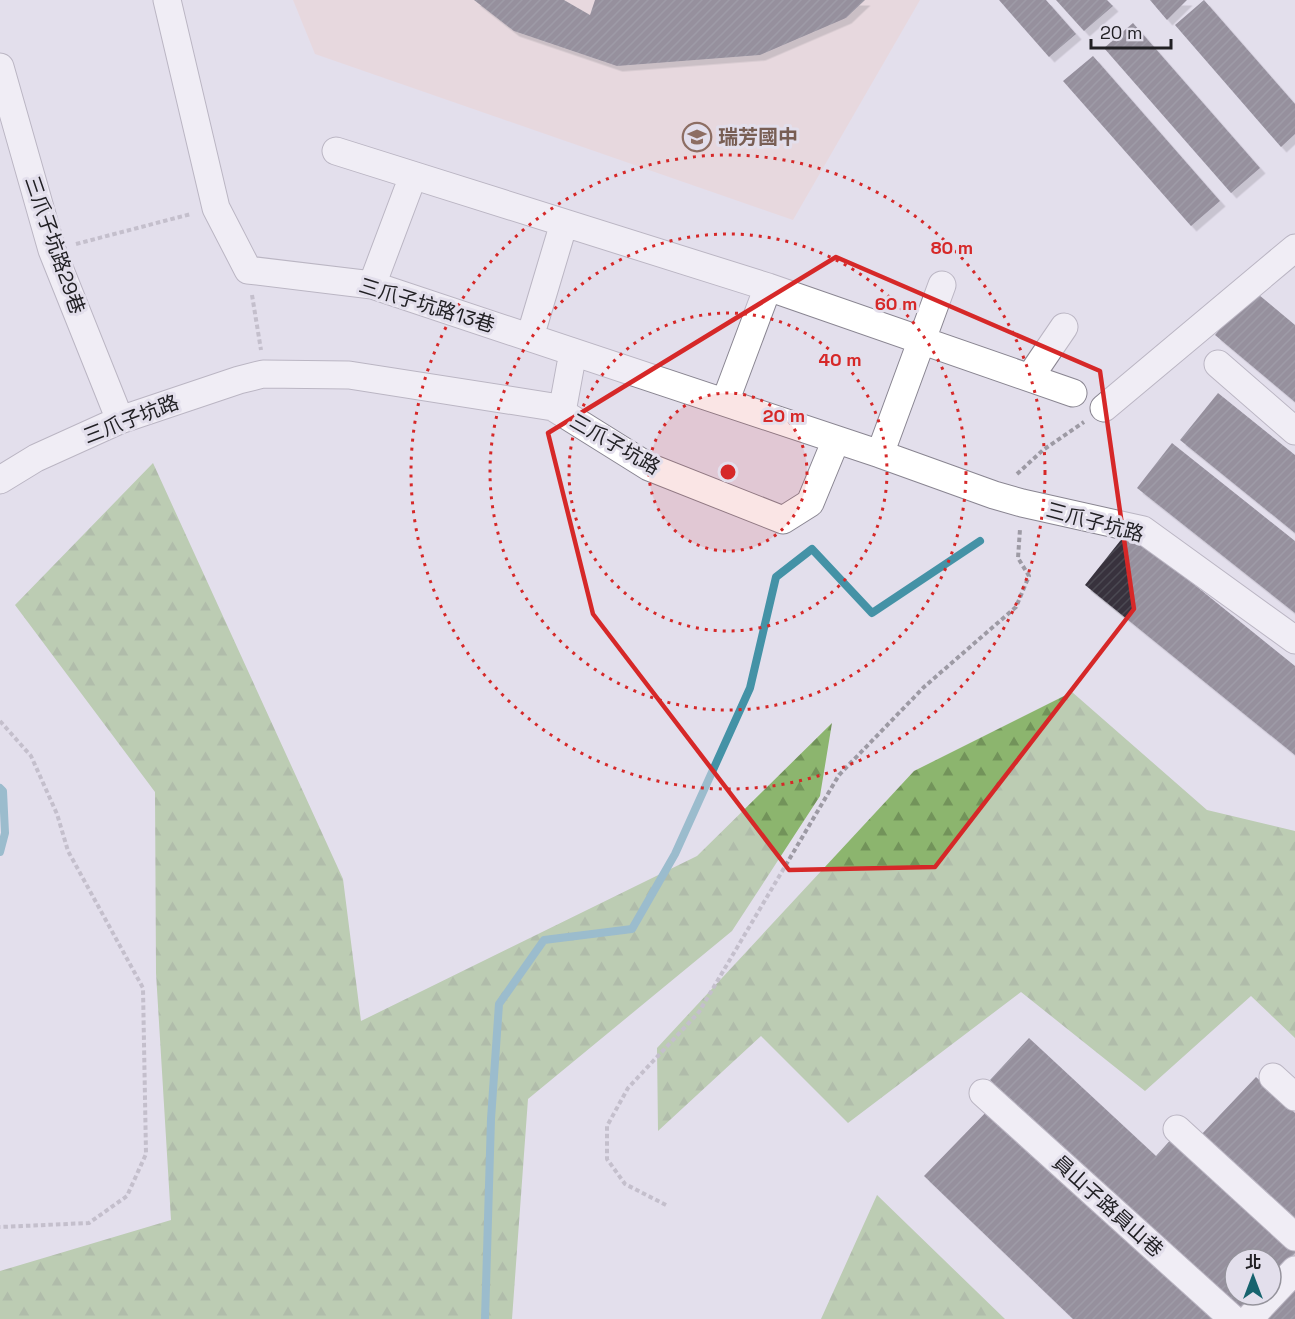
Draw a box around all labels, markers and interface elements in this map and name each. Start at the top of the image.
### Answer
scale bar [1091,12,1170,50]
text: 20 m [1100,21,1143,44]
school or university icon: 瑞芳國中 [681,121,713,153]
place label: 瑞芳國中 [718,124,798,150]
street label: 三爪子坑路29巷 [19,173,91,317]
text: 80 m [931,236,973,259]
street label: 三爪子坑路13巷 [356,272,498,338]
text: 60 m [875,292,917,315]
text: 40 m [818,348,862,371]
street label: 三爪子坑路 [80,389,182,449]
text: 20 m [763,404,805,427]
street label: 三爪子坑路 [565,408,665,480]
centre of rings [718,462,738,482]
street label: 三爪子坑路 [1043,497,1147,547]
street label: 員山子路員山巷 [1047,1149,1169,1263]
north arrow [1223,1247,1283,1307]
text: 北 [1245,1252,1261,1273]

